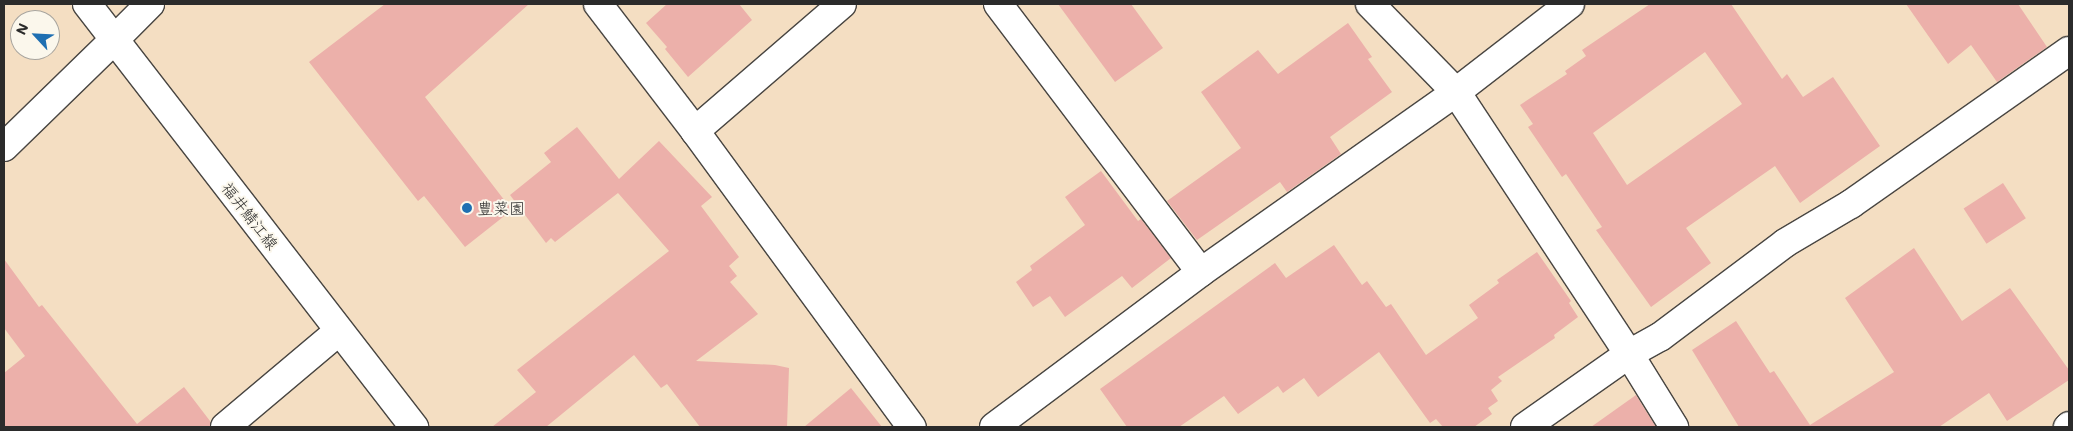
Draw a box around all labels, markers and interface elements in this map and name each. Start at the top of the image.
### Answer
north arrow [10,10,60,60]
text: N [11,20,33,38]
street label: 福井鯖江線 [218,179,282,253]
place label: 豊菜園 [477,198,525,218]
marker: 豊菜園 [461,202,473,214]

